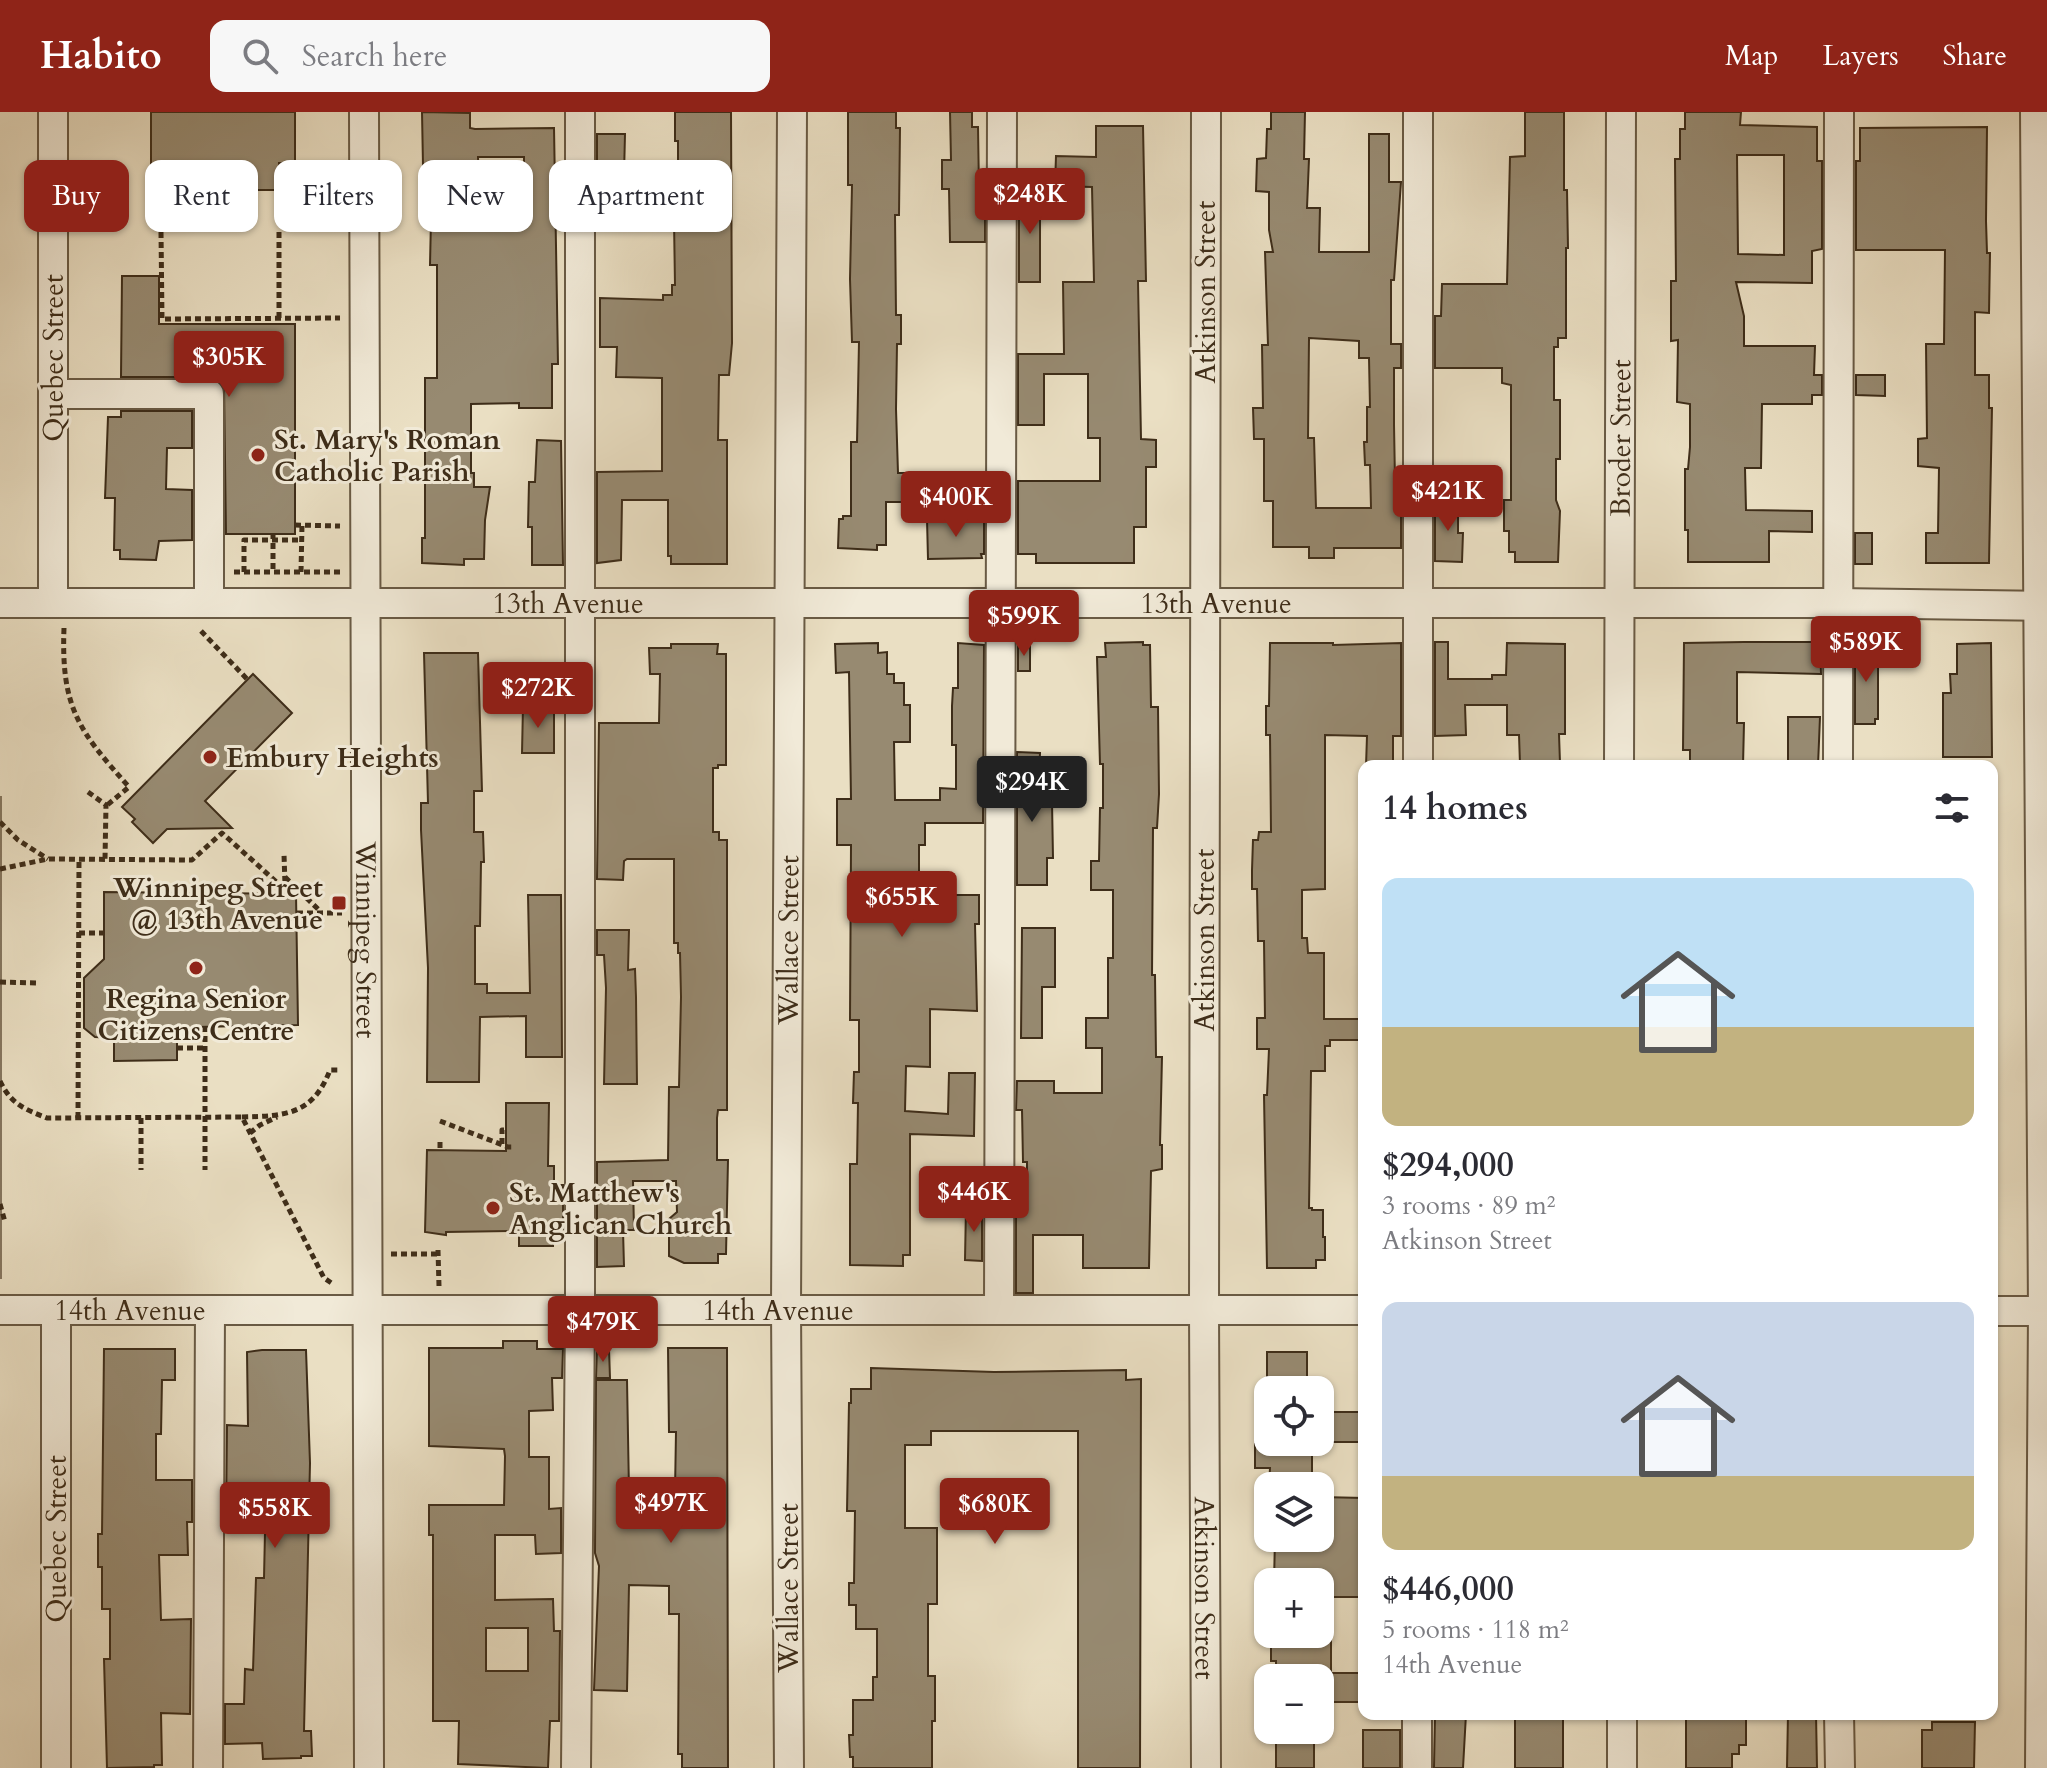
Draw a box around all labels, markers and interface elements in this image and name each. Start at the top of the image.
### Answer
search box [210,20,770,92]
text: Habito [40,30,162,82]
icon: search [238,34,282,78]
text: Search here [302,36,447,77]
text: Map [1725,37,1778,75]
text: Layers [1822,37,1899,75]
text: Share [1943,37,2007,75]
chip: Buy [24,160,129,232]
chip: Rent [145,160,258,232]
chip: Filters [274,160,402,232]
chip: New [418,160,533,232]
chip: Apartment [549,160,732,232]
pin: $248K [974,168,1086,236]
text: $248K [993,176,1067,211]
street label: Atkinson Street [1187,200,1225,383]
street label: Quebec Street [35,274,73,442]
pin: $305K [173,331,285,399]
text: $305K [192,339,266,374]
street label: Broder Street [1602,359,1640,517]
place label: St. Mary's Roman Catholic Parish [274,421,501,491]
marker: St. Mary's Roman Catholic Parish [249,446,267,464]
pin: $421K [1392,465,1504,533]
pin: $400K [900,471,1012,539]
text: $421K [1411,473,1485,508]
text: $400K [919,479,993,514]
street label: 13th Avenue [492,585,644,623]
street label: 13th Avenue [1140,585,1292,623]
pin: $599K [968,590,1080,658]
text: $599K [987,598,1061,633]
pin: $589K [1810,616,1922,684]
text: $589K [1829,624,1903,659]
pin: $272K [482,662,594,730]
text: $272K [501,670,575,705]
place label: Embury Heights [226,739,439,777]
marker: Embury Heights [201,748,219,766]
pin: $294K [976,756,1088,824]
text: $294K [995,764,1069,799]
text: 14 homes [1382,785,1528,831]
icon: filters [1930,786,1974,830]
street label: Winnipeg Street [346,841,385,1039]
street label: Atkinson Street [1186,848,1224,1031]
street label: Wallace Street [769,855,808,1026]
place label: Winnipeg Street @ 13th Avenue [112,869,323,939]
pin: $655K [846,871,958,939]
text: $655K [865,879,939,914]
marker: Winnipeg Street @ 13th Avenue [330,894,348,912]
icon: home [1606,930,1750,1074]
marker: Regina Senior Citizens Centre [187,959,205,977]
place label: Regina Senior Citizens Centre [98,980,294,1050]
text: $294,000 [1382,1142,1514,1188]
pin: $446K [918,1166,1030,1234]
place label: St. Matthew's Anglican Church [509,1174,733,1244]
text: $446K [937,1174,1011,1209]
text: 3 rooms · 89 m² [1382,1188,1555,1223]
marker: St. Matthew's Anglican Church [484,1199,502,1217]
text: Atkinson Street [1382,1223,1552,1258]
street label: 14th Avenue [54,1292,206,1330]
street label: 14th Avenue [702,1292,854,1330]
pin: $479K [547,1296,659,1364]
text: $479K [566,1304,640,1339]
icon: home [1606,1354,1750,1498]
map controls [1254,1376,1334,1744]
button: locate [1254,1376,1334,1456]
street label: Quebec Street [38,1455,76,1623]
button: layers [1254,1472,1334,1552]
pin: $497K [615,1477,727,1545]
pin: $680K [939,1478,1051,1546]
pin: $558K [219,1482,331,1550]
text: $497K [634,1485,708,1520]
text: $680K [958,1486,1032,1521]
text: $558K [238,1490,312,1525]
street label: Atkinson Street [1185,1496,1224,1680]
street label: Wallace Street [770,1503,808,1674]
text: $446,000 [1382,1566,1514,1612]
button: + [1254,1568,1334,1648]
text: 5 rooms · 118 m² [1382,1612,1569,1647]
text: 14th Avenue [1382,1647,1522,1682]
button: − [1254,1664,1334,1744]

